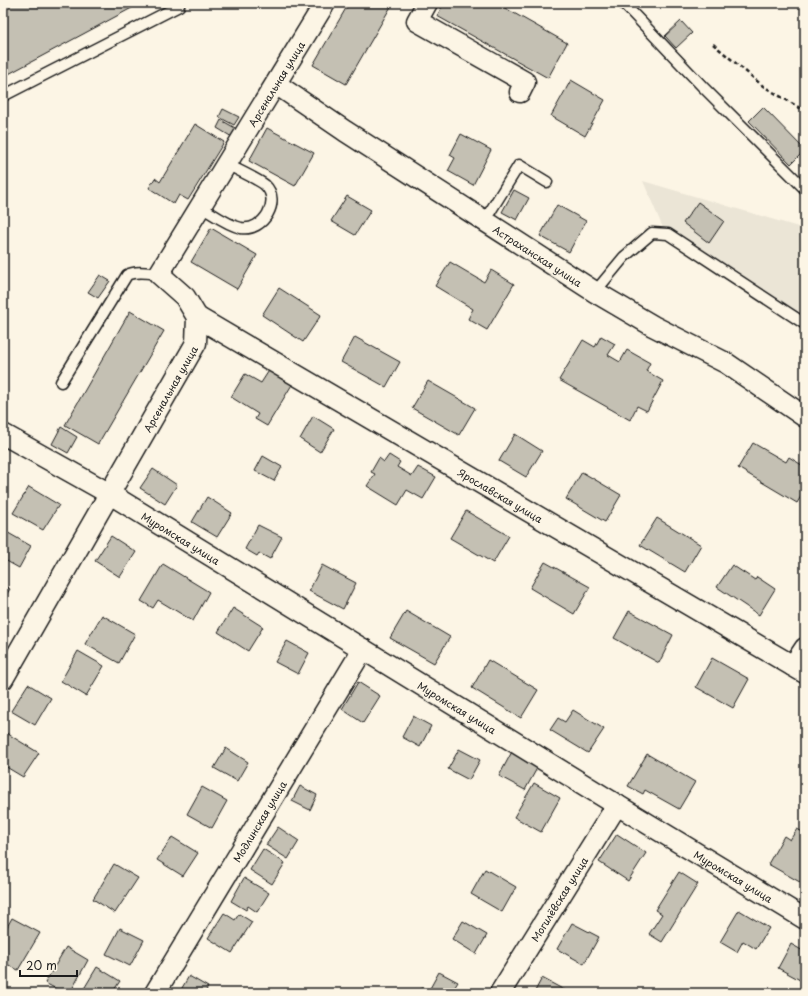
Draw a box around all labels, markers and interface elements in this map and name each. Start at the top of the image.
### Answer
street label: Арсенальная улица [244,37,308,129]
street label: Астраханская улица [491,221,586,290]
street label: Арсенальная улица [139,342,201,435]
street label: Ярославская улица [455,464,547,526]
street label: Муромская улица [139,508,224,568]
street label: Муромская улица [415,677,500,737]
street label: Модлинская улица [229,777,290,865]
street label: Муромская улица [692,846,777,906]
street label: Могилёвская улица [527,853,591,944]
scale bar [20,952,77,978]
text: 20 m [26,956,57,974]

